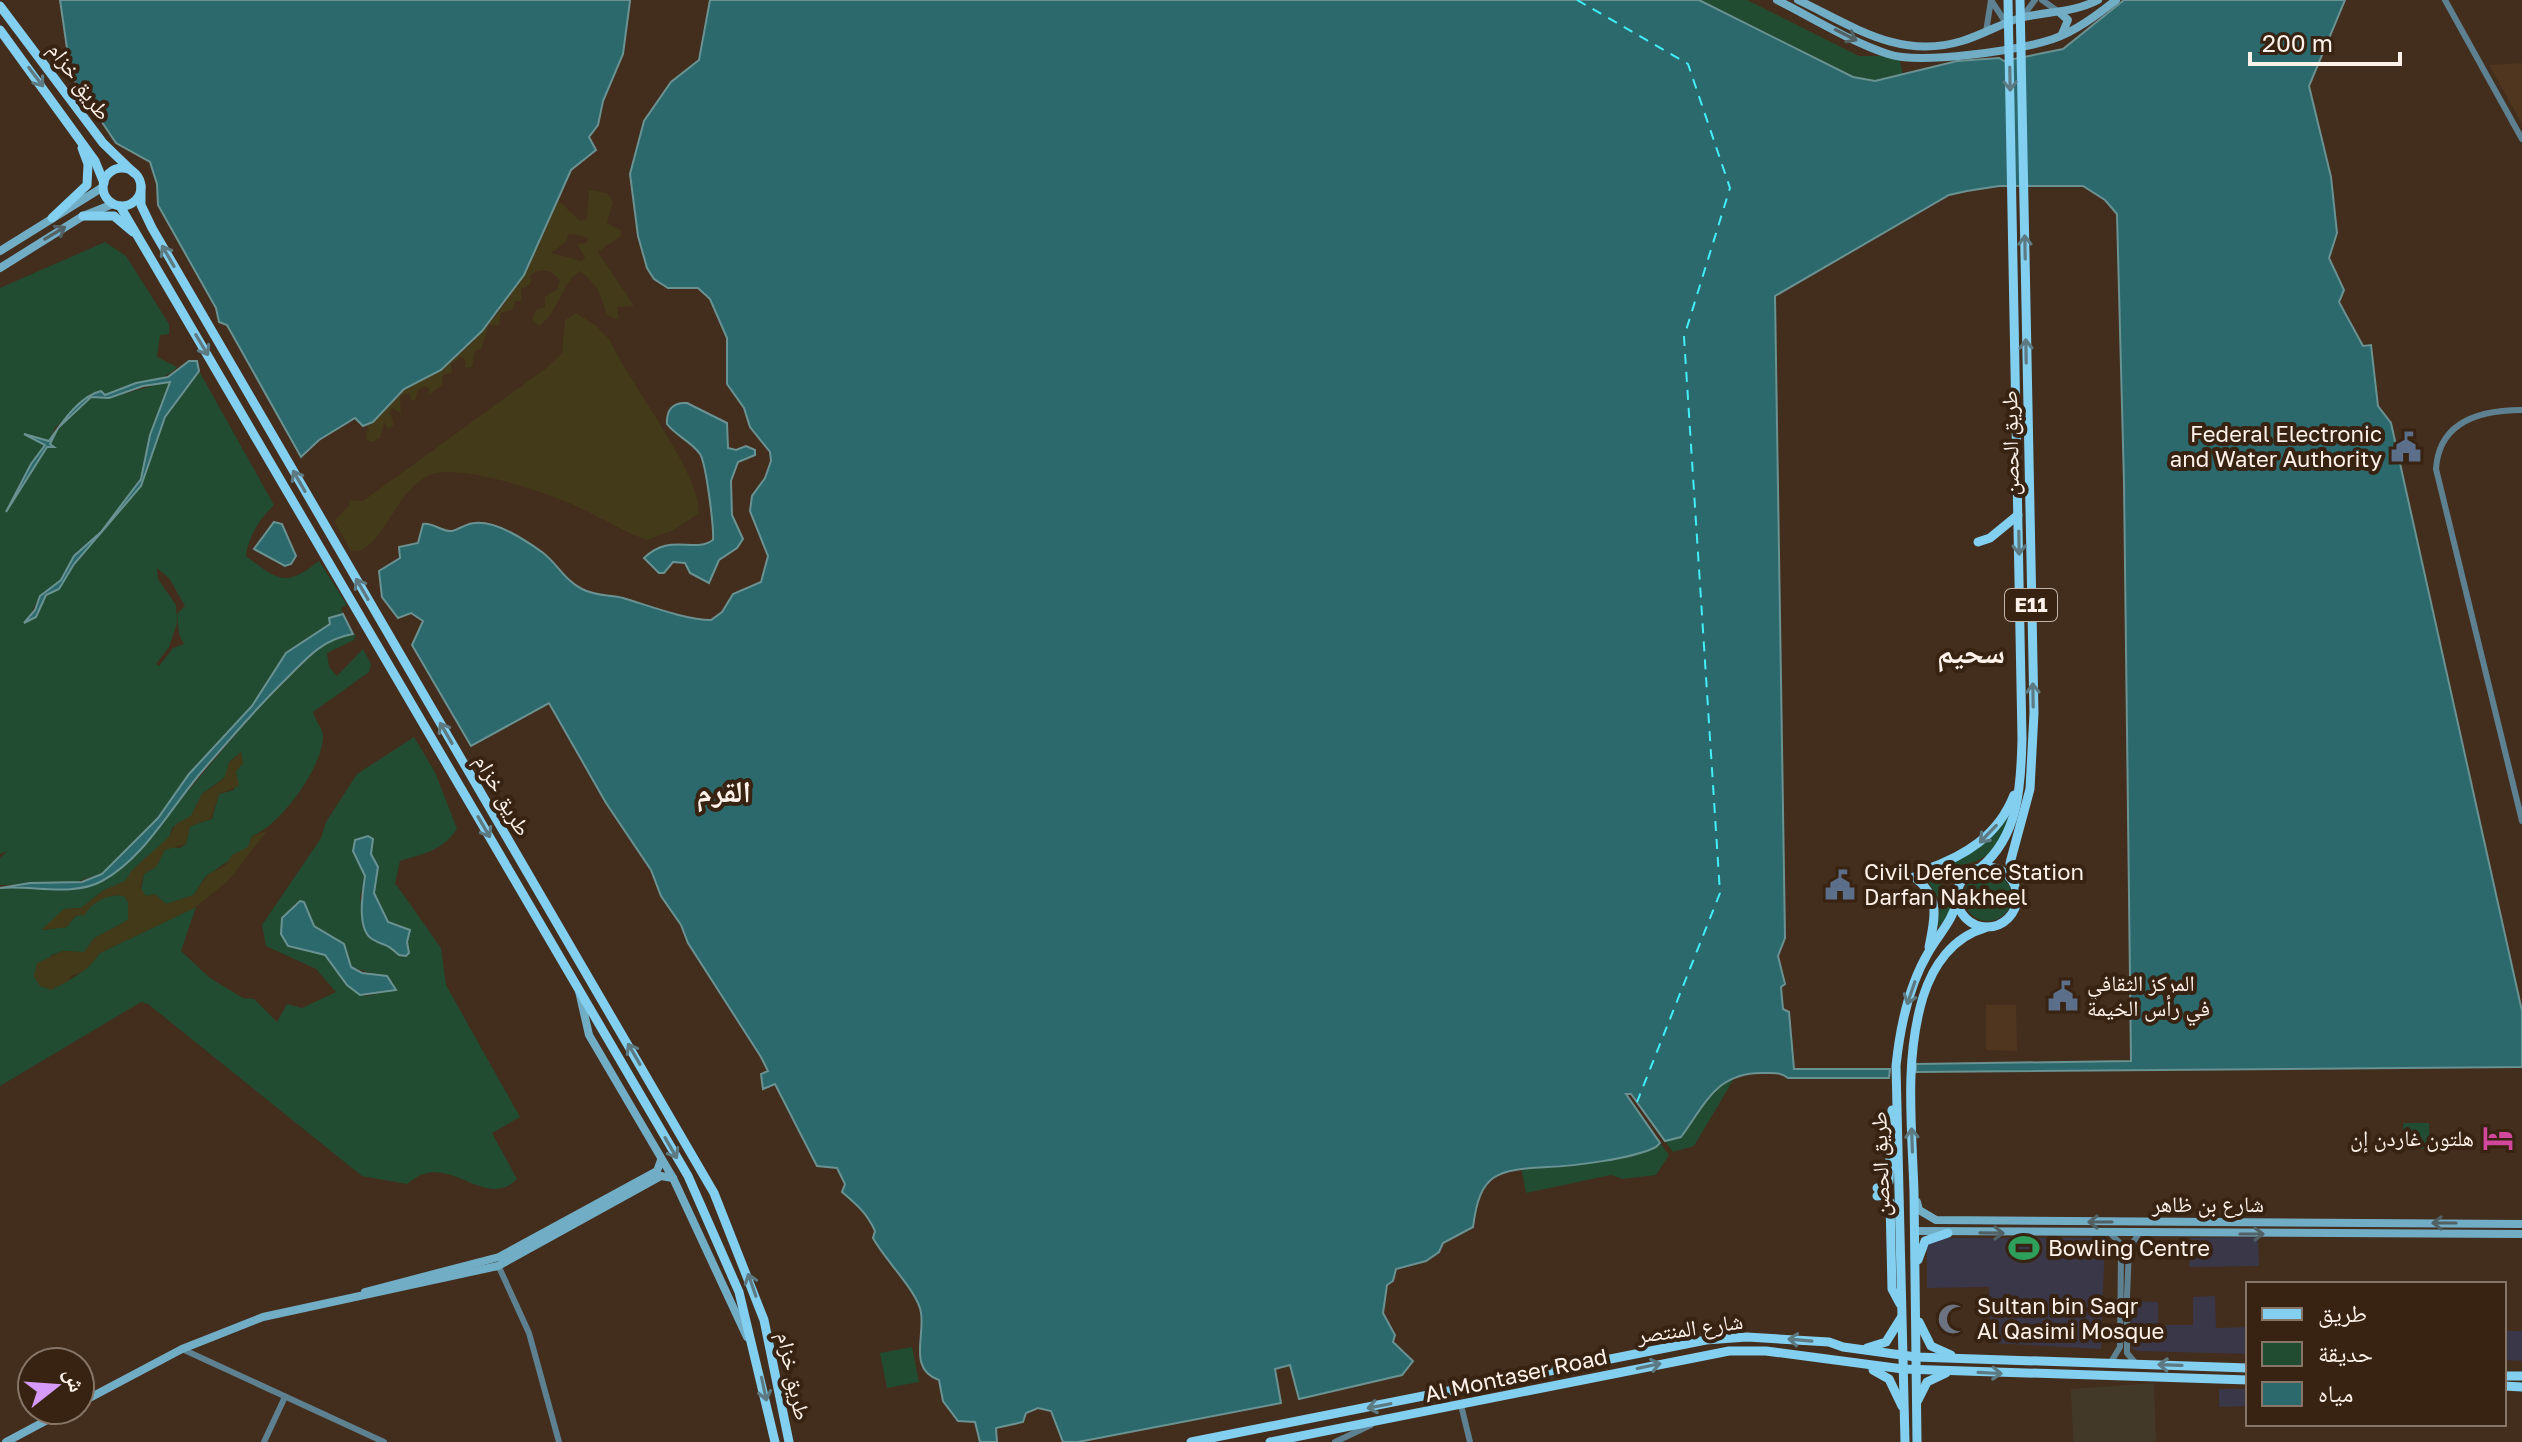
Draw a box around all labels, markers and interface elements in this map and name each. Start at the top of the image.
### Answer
scale bar [2250,16,2400,66]
one-way arrow [1834,28,1858,44]
text: 200 m [2262,28,2333,57]
street label: طريق خزام [42,37,118,126]
one-way arrow [2002,65,2018,92]
one-way arrow [27,66,44,87]
one-way arrow [43,225,66,241]
one-way arrow [2017,234,2032,261]
one-way arrow [160,245,176,268]
one-way arrow [194,333,210,356]
one-way arrow [2018,338,2034,365]
street label: طريق الحصن [1995,390,2025,496]
place label: Federal Electronic and Water Authority [2170,420,2382,472]
public building icon: Federal Electronic and Water Authority [2389,430,2423,464]
one-way arrow [291,470,307,493]
one-way arrow [2011,529,2027,556]
one-way arrow [354,578,369,602]
road number: E11 [2005,589,2057,621]
district label: سحيم [1937,634,2005,673]
one-way arrow [2026,682,2041,709]
one-way arrow [438,722,454,745]
street label: طريق خزام [468,749,537,841]
district label: القرم [697,773,751,813]
one-way arrow [476,815,492,838]
one-way arrow [1979,824,1998,844]
place label: Civil Defence Station Darfan Nakheel [1864,858,2084,910]
public building icon: Civil Defence Station Darfan Nakheel [1823,868,1857,902]
place label: المركز الثقافي في رأس الخيمة [2087,969,2210,1026]
public building icon: المركز الثقافي في رأس الخيمة [2046,979,2080,1013]
one-way arrow [1902,980,1917,1005]
one-way arrow [626,1042,641,1066]
street label: طريق الحصن [1864,1111,1896,1217]
hotel icon: هلتون غاردن إن [2481,1121,2515,1155]
place label: هلتون غاردن إن [2350,1124,2474,1153]
one-way arrow [1904,1127,1920,1154]
one-way arrow [663,1136,679,1159]
street label: شارع بن ظاهر [2151,1190,2264,1218]
one-way arrow [2087,1214,2114,1230]
one-way arrow [2431,1215,2458,1231]
one-way arrow [1978,1225,2005,1241]
one-way arrow [2238,1226,2265,1242]
sports icon: Bowling Centre [2007,1231,2041,1265]
place label: Bowling Centre [2048,1234,2210,1261]
one-way arrow [743,1272,758,1297]
legend [2246,1282,2506,1426]
place label: Sultan bin Saqr Al Qasimi Mosque [1977,1292,2164,1344]
text: طريق [2318,1298,2367,1328]
mosque icon: Sultan bin Saqr Al Qasimi Mosque [1936,1302,1970,1336]
street label: شارع المنتصر [1634,1307,1745,1349]
street label: طريق خزام [770,1329,817,1423]
one-way arrow [1787,1332,1814,1347]
text: حديقة [2318,1338,2373,1367]
street label: Al Montaser Road [1422,1342,1610,1407]
north arrow [16,1346,96,1426]
one-way arrow [1636,1358,1661,1373]
one-way arrow [2157,1358,2184,1373]
text: ش [58,1365,92,1395]
one-way arrow [1976,1365,2003,1380]
one-way arrow [757,1376,772,1402]
text: مياه [2318,1378,2353,1407]
one-way arrow [1367,1399,1392,1414]

